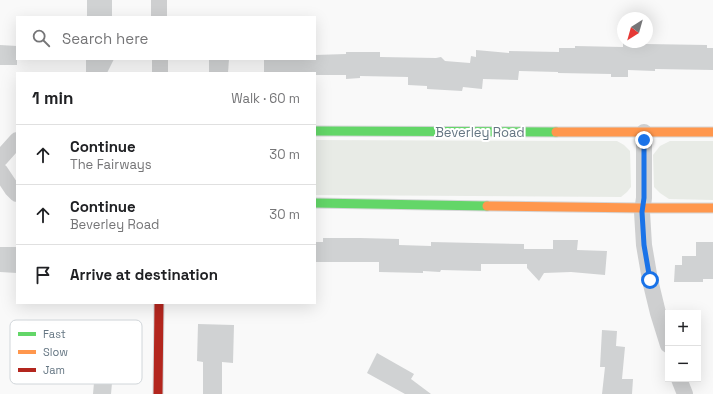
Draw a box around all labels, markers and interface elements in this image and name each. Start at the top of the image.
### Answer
north arrow [617,12,653,48]
search box [16,16,316,60]
icon: search [30,27,52,49]
text: Search here [62,29,148,48]
text: 1 min [32,87,74,109]
text: Walk · 60 m [231,90,300,107]
street label: Beverley Road [435,124,525,141]
route end [635,131,653,149]
text: Continue [70,137,136,156]
icon: ahead [32,144,54,166]
text: 30 m [269,146,300,163]
text: The Fairways [70,156,152,173]
text: Continue [70,197,136,216]
icon: ahead [32,204,54,226]
text: 30 m [269,206,300,223]
text: Beverley Road [70,216,159,233]
icon: arrive [32,264,54,286]
text: Arrive at destination [70,265,218,284]
route start [641,271,659,289]
map controls [665,310,701,382]
button: + [665,310,701,346]
legend [10,320,142,384]
text: Fast [43,327,66,341]
text: Slow [43,345,68,359]
button: − [665,346,701,382]
text: Jam [43,363,65,377]

